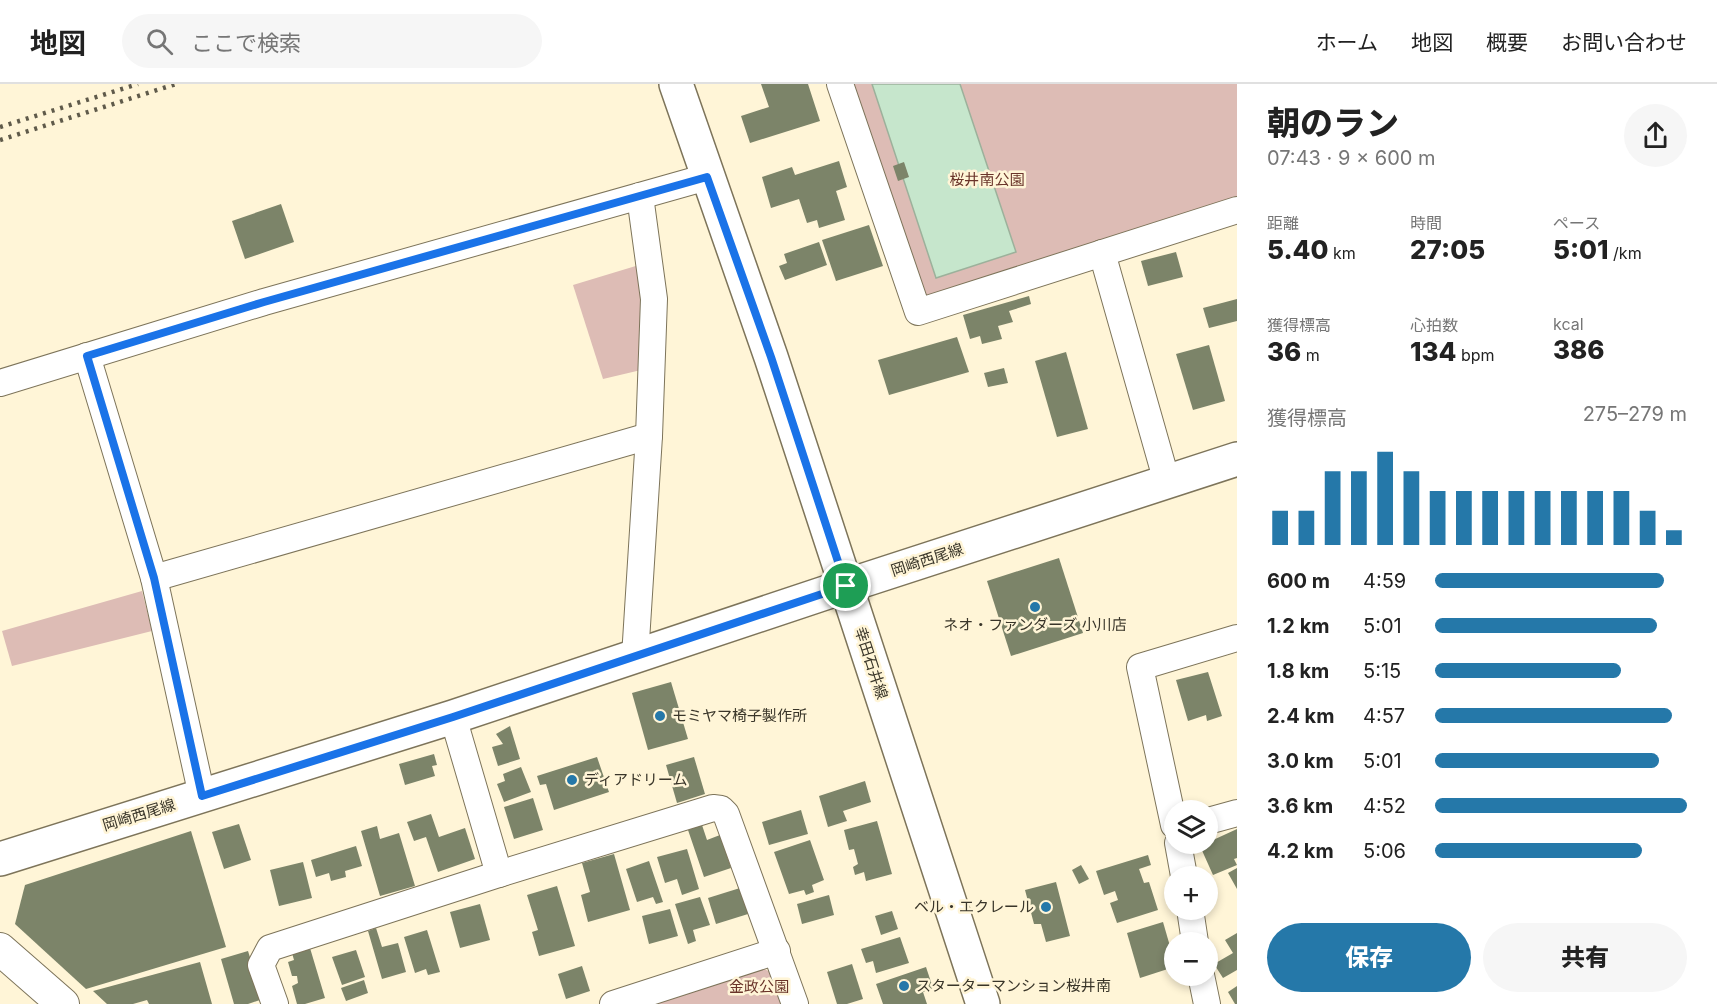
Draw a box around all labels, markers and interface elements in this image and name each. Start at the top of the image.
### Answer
search box [122,14,542,68]
icon: search [143,25,176,58]
text: 地図 [30,26,86,60]
text: ここで検索 [191,30,301,56]
text: ホーム [1316,30,1378,55]
text: 地図 [1411,30,1453,55]
text: 概要 [1486,30,1528,55]
text: お問い合わせ [1561,30,1687,55]
text: 朝のラン [1267,103,1399,143]
button: share [1624,104,1687,167]
text: 07:43 · 9 × 600 m [1267,146,1436,170]
park label: 桜井南公園 [949,170,1025,189]
text: 距離 [1267,213,1299,233]
text: 時間 [1410,213,1442,233]
text: ペース [1553,213,1600,233]
text: 5.40 [1267,234,1328,265]
text: 27:05 [1410,234,1485,265]
text: 5:01 [1553,234,1609,265]
text: km [1328,243,1356,263]
text: /km [1609,243,1642,263]
text: kcal [1553,314,1584,334]
text: 獲得標高 [1267,315,1331,335]
text: 心拍数 [1410,315,1458,335]
text: 386 [1553,334,1605,365]
text: 36 [1267,336,1301,367]
text: 134 [1410,336,1456,367]
text: m [1301,345,1320,365]
text: bpm [1456,345,1495,365]
text: 275–279 m [1583,402,1687,426]
text: 獲得標高 [1267,406,1347,430]
street label: 岡崎西尾線 [888,539,965,580]
pin [820,560,871,611]
icon: arrive [829,569,862,602]
text: 600 m [1267,569,1330,593]
text: 4:59 [1363,569,1406,593]
marker: ネオ・ファンダーズ 小川店 [1028,600,1042,614]
text: 1.2 km [1267,614,1330,638]
text: 5:01 [1363,614,1402,638]
place label: ネオ・ファンダーズ 小川店 [943,615,1127,634]
street label: 幸田石井線 [851,624,892,701]
text: 1.8 km [1267,659,1329,683]
text: 5:15 [1363,659,1401,683]
text: 2.4 km [1267,704,1334,728]
text: 4:57 [1363,704,1405,728]
place label: モミヤマ椅子製作所 [672,706,807,725]
marker: モミヤマ椅子製作所 [653,709,667,723]
text: 3.0 km [1267,749,1334,773]
text: 5:01 [1363,749,1402,773]
place label: ディアドリーム [584,770,688,789]
marker: ディアドリーム [565,773,579,787]
street label: 岡崎西尾線 [100,794,178,835]
text: 3.6 km [1267,794,1333,818]
text: 4:52 [1363,794,1406,818]
map controls [1164,800,1218,986]
button: layers [1164,800,1218,854]
text: 4.2 km [1267,839,1334,863]
text: 5:06 [1363,839,1406,863]
button: + [1164,866,1218,920]
place label: ベル・エクレール [914,897,1034,916]
marker: ベル・エクレール [1039,900,1053,914]
button: 保存 [1267,923,1471,992]
button: 共有 [1483,923,1687,992]
button: − [1164,932,1218,986]
place label: スターターマンション桜井南 [916,976,1111,995]
park label: 金政公園 [729,977,789,996]
marker: スターターマンション桜井南 [897,979,911,993]

